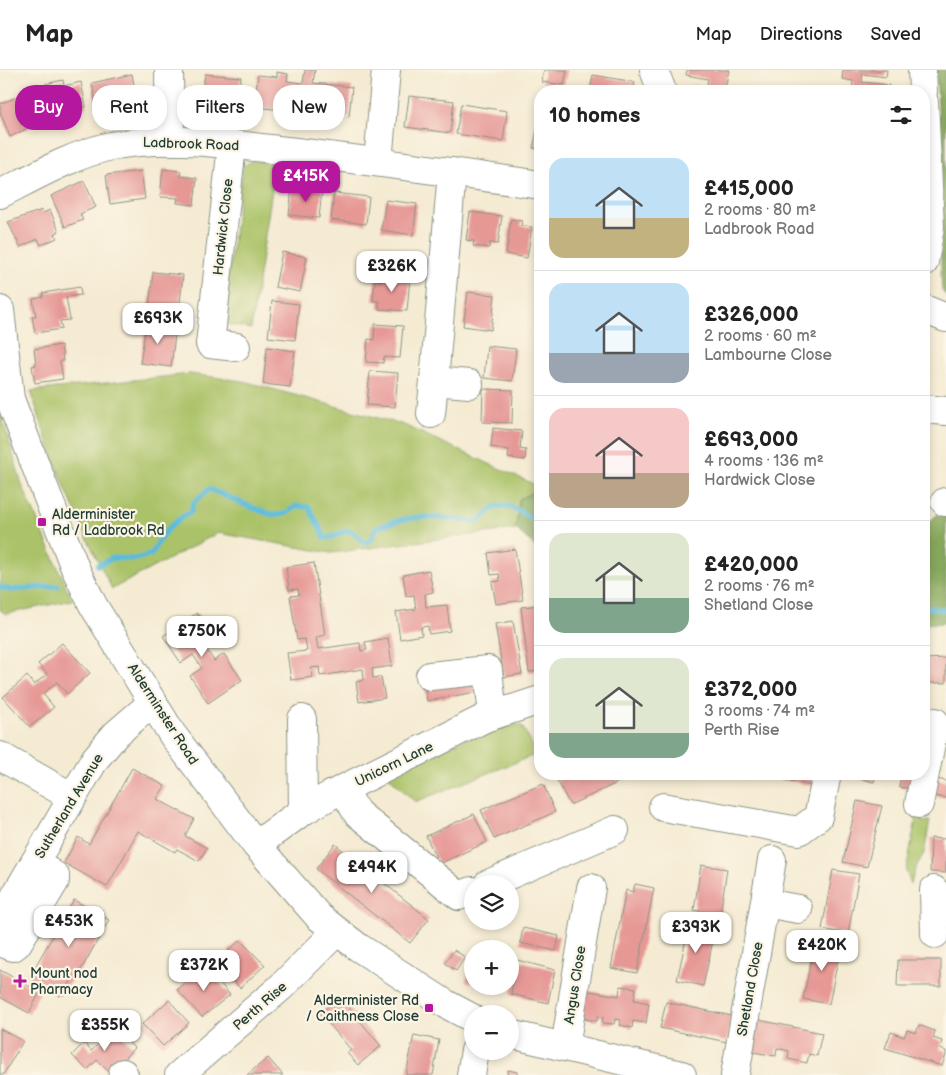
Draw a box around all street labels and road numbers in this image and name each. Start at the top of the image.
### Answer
street label: Ladbrook Road [142,134,240,154]
street label: Hardwick Close [209,178,237,276]
street label: Alderminster Road [124,660,202,768]
street label: Unicorn Lane [352,738,436,790]
street label: Sutherland Avenue [31,750,107,862]
street label: Shetland Close [733,940,767,1038]
street label: Angus Close [560,945,590,1025]
street label: Perth Rise [230,978,290,1034]

